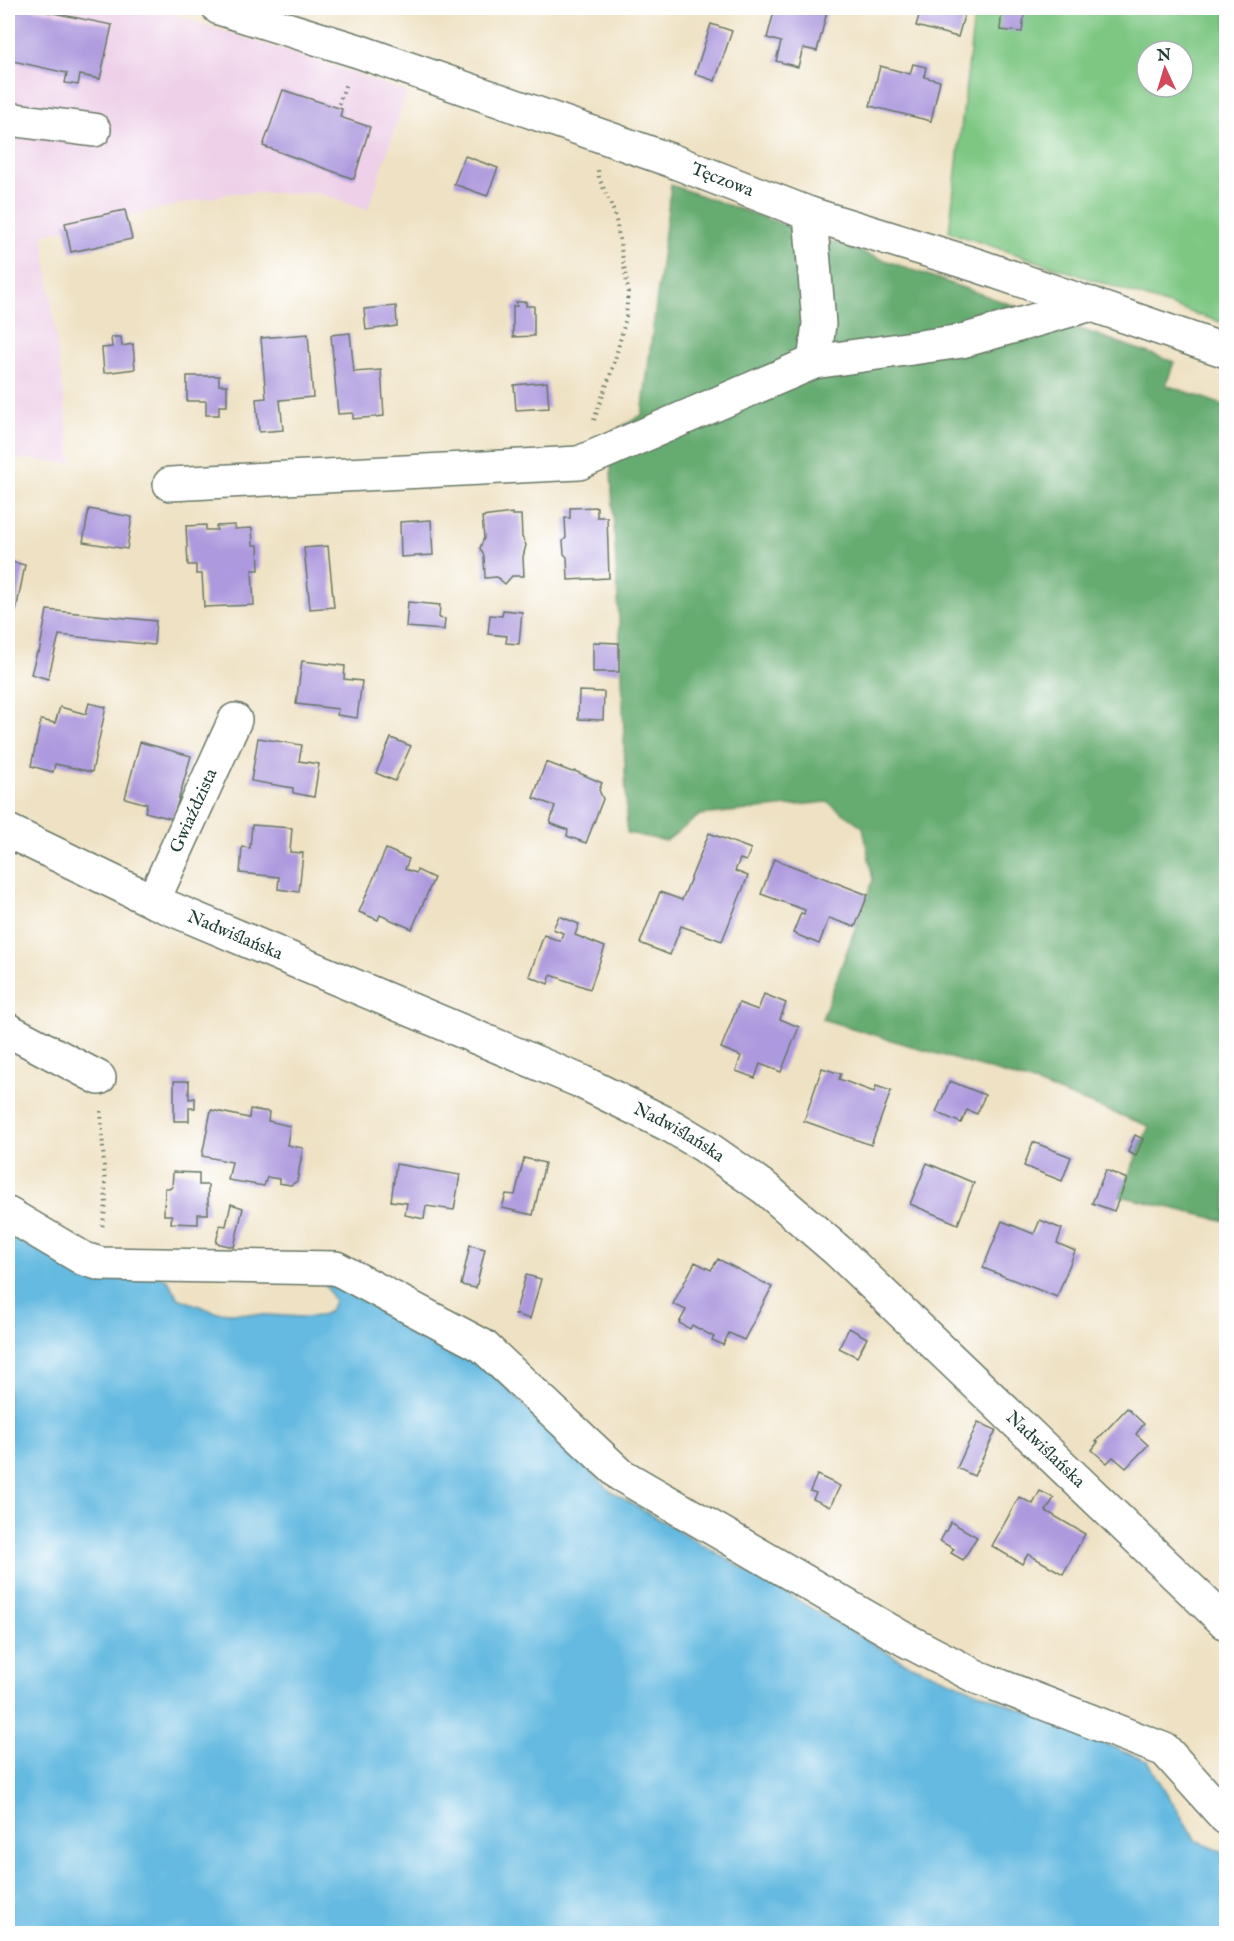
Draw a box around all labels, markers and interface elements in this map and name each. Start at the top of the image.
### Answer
north arrow [1135,39,1195,99]
text: N [1155,46,1172,67]
street label: Tęczowa [688,158,757,203]
street label: Gwiaździsta [165,765,223,857]
street label: Nadwiślańska [184,905,286,966]
street label: Nadwiślańska [630,1098,729,1168]
street label: Nadwiślańska [1001,1406,1090,1493]

